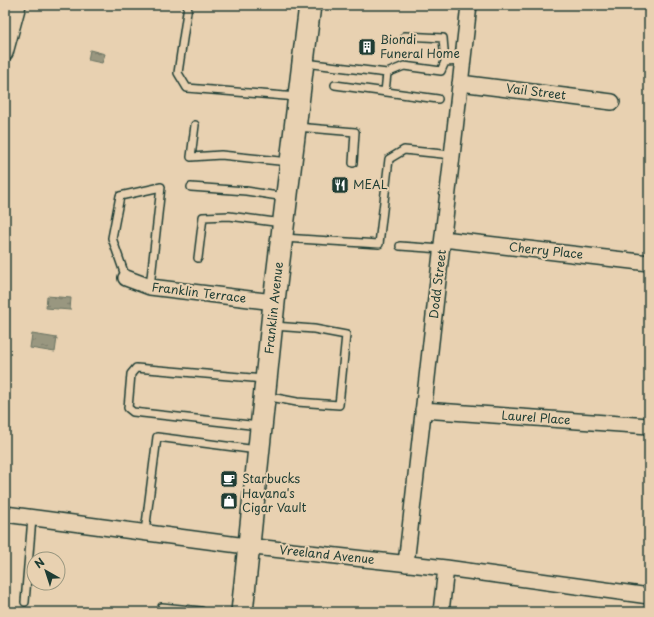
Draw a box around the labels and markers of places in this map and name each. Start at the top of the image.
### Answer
place label: Biondi Funeral Home [380,30,460,62]
building icon: Biondi Funeral Home [357,37,377,57]
restaurant icon: MEAL [330,175,350,195]
place label: MEAL [353,175,388,193]
cafe icon: Starbucks [219,469,239,489]
place label: Starbucks [242,469,301,487]
place label: Havana's Cigar Vault [242,484,307,516]
shop icon: Havana's Cigar Vault [219,491,239,511]

